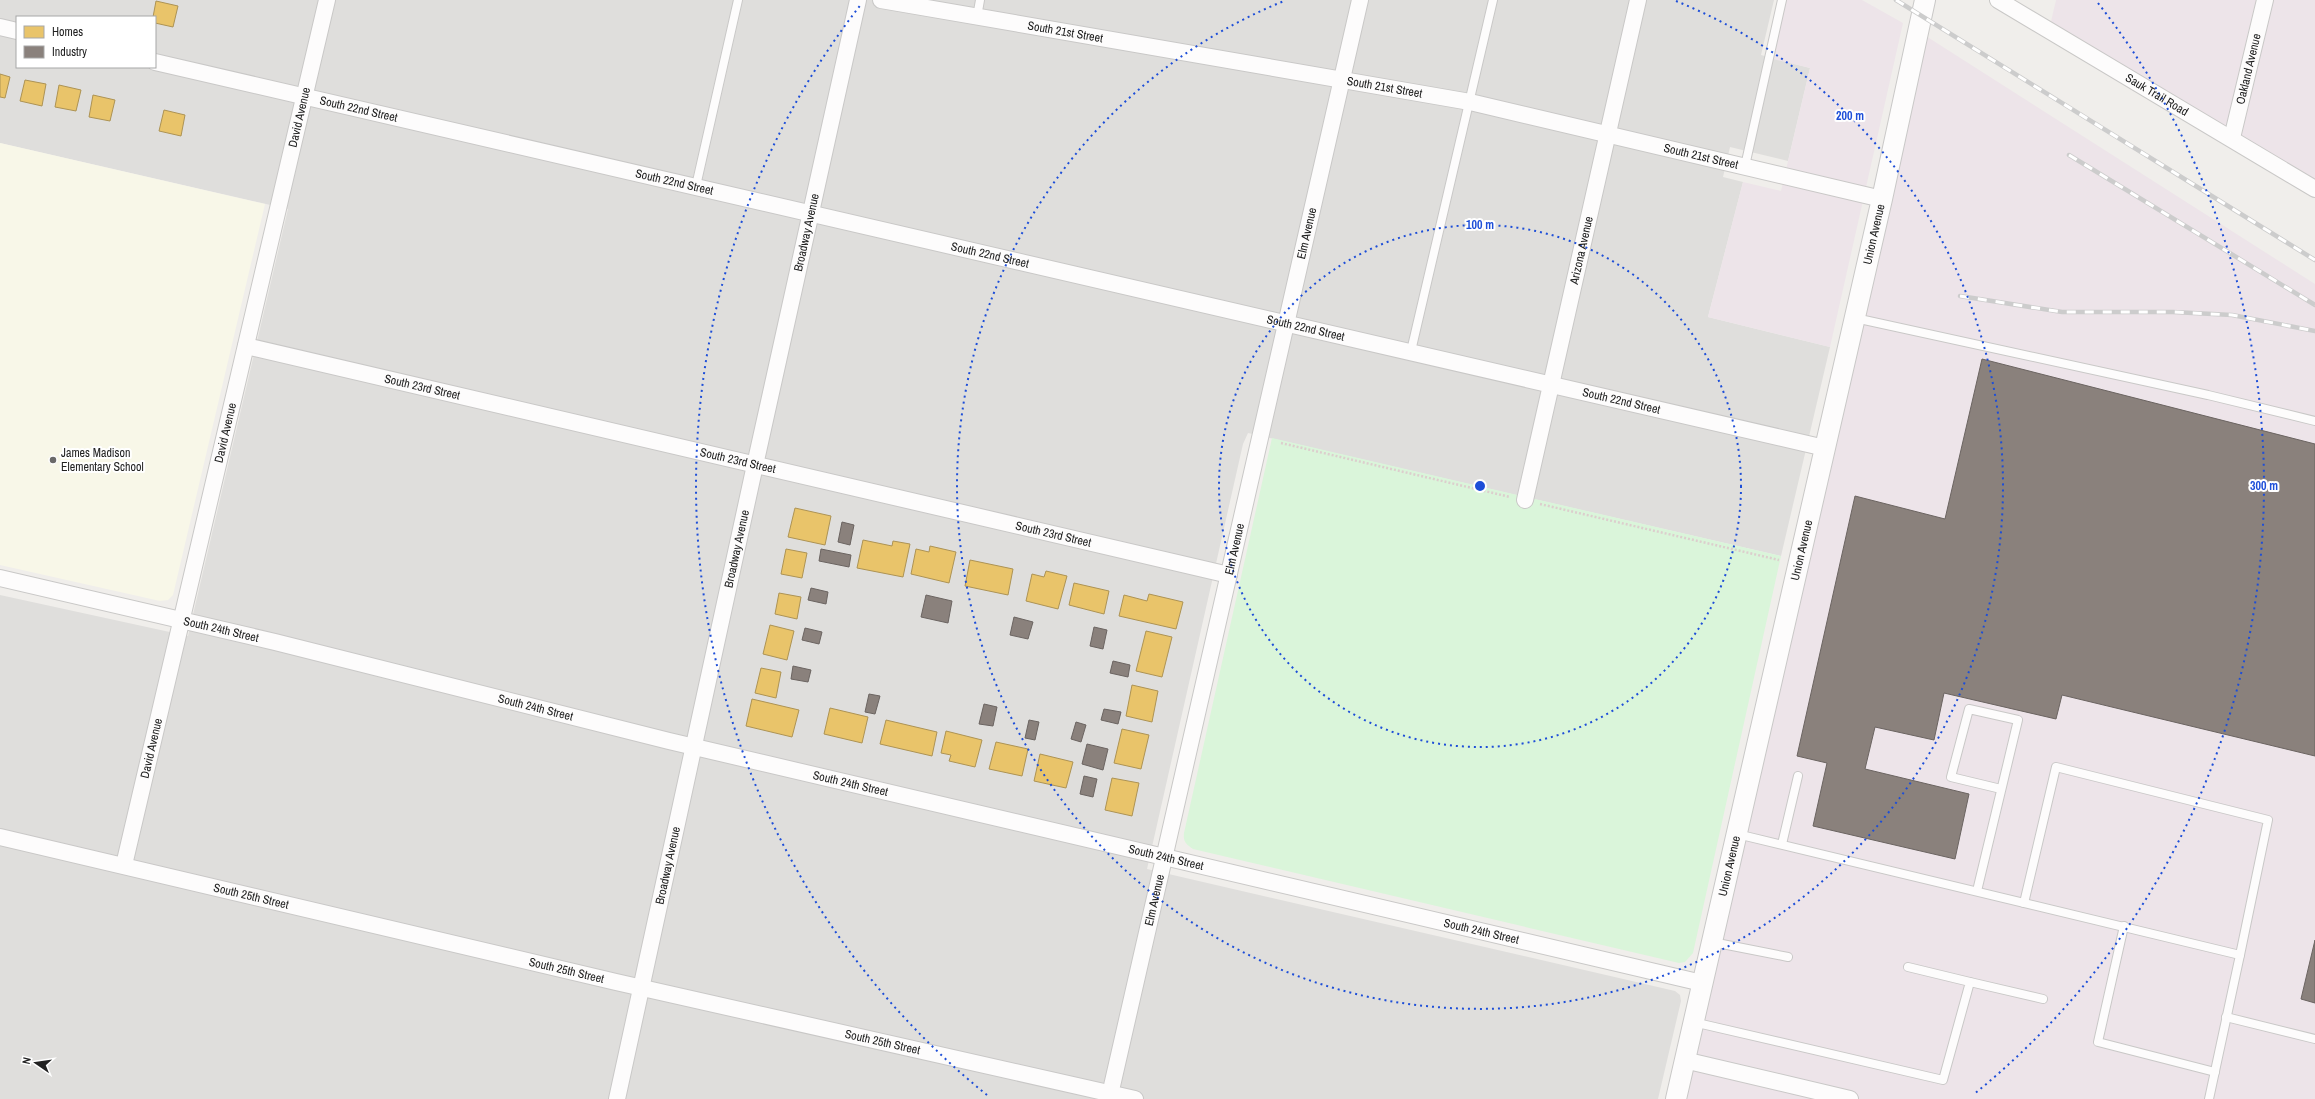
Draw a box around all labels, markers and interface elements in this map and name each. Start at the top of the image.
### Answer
legend [16,16,156,68]
street label: South 21st Street [1026,18,1104,46]
text: Homes [52,24,83,40]
street label: Oakland Avenue [2232,32,2265,106]
text: Industry [52,44,87,60]
street label: Sauk Trail Road [2122,70,2191,120]
street label: South 21st Street [1346,73,1424,102]
street label: David Avenue [285,86,314,149]
street label: South 22nd Street [318,92,399,126]
text: 200 m [1836,108,1864,124]
street label: South 21st Street [1662,140,1740,173]
street label: South 22nd Street [634,165,715,199]
street label: Broadway Avenue [790,192,823,273]
street label: Union Avenue [1859,202,1889,266]
street label: Elm Avenue [1293,206,1320,261]
street label: Arizona Avenue [1566,215,1597,287]
text: 100 m [1466,217,1494,233]
street label: South 22nd Street [949,238,1031,272]
street label: South 22nd Street [1265,311,1346,345]
street label: South 23rd Street [383,371,462,404]
street label: South 22nd Street [1581,384,1662,418]
street label: David Avenue [211,401,240,464]
street label: South 23rd Street [698,444,778,477]
place label: James Madison Elementary School [61,445,144,475]
marker: James Madison Elementary School [48,455,58,465]
text: 300 m [2250,478,2278,494]
centre of rings [1473,479,1487,493]
street label: Broadway Avenue [720,508,753,589]
street label: South 23rd Street [1014,518,1093,551]
street label: Union Avenue [1787,518,1816,582]
street label: Elm Avenue [1221,522,1248,576]
street label: South 24th Street [182,613,261,646]
street label: South 24th Street [496,690,575,725]
street label: David Avenue [137,717,166,780]
street label: South 24th Street [811,767,890,800]
street label: Broadway Avenue [652,825,684,906]
street label: Union Avenue [1715,834,1744,898]
street label: South 24th Street [1127,841,1205,874]
street label: Elm Avenue [1141,873,1168,927]
street label: South 25th Street [212,880,291,913]
street label: South 24th Street [1442,915,1521,948]
street label: South 25th Street [527,954,606,987]
street label: South 25th Street [843,1026,922,1058]
north arrow [16,1043,56,1083]
text: N [19,1056,34,1065]

